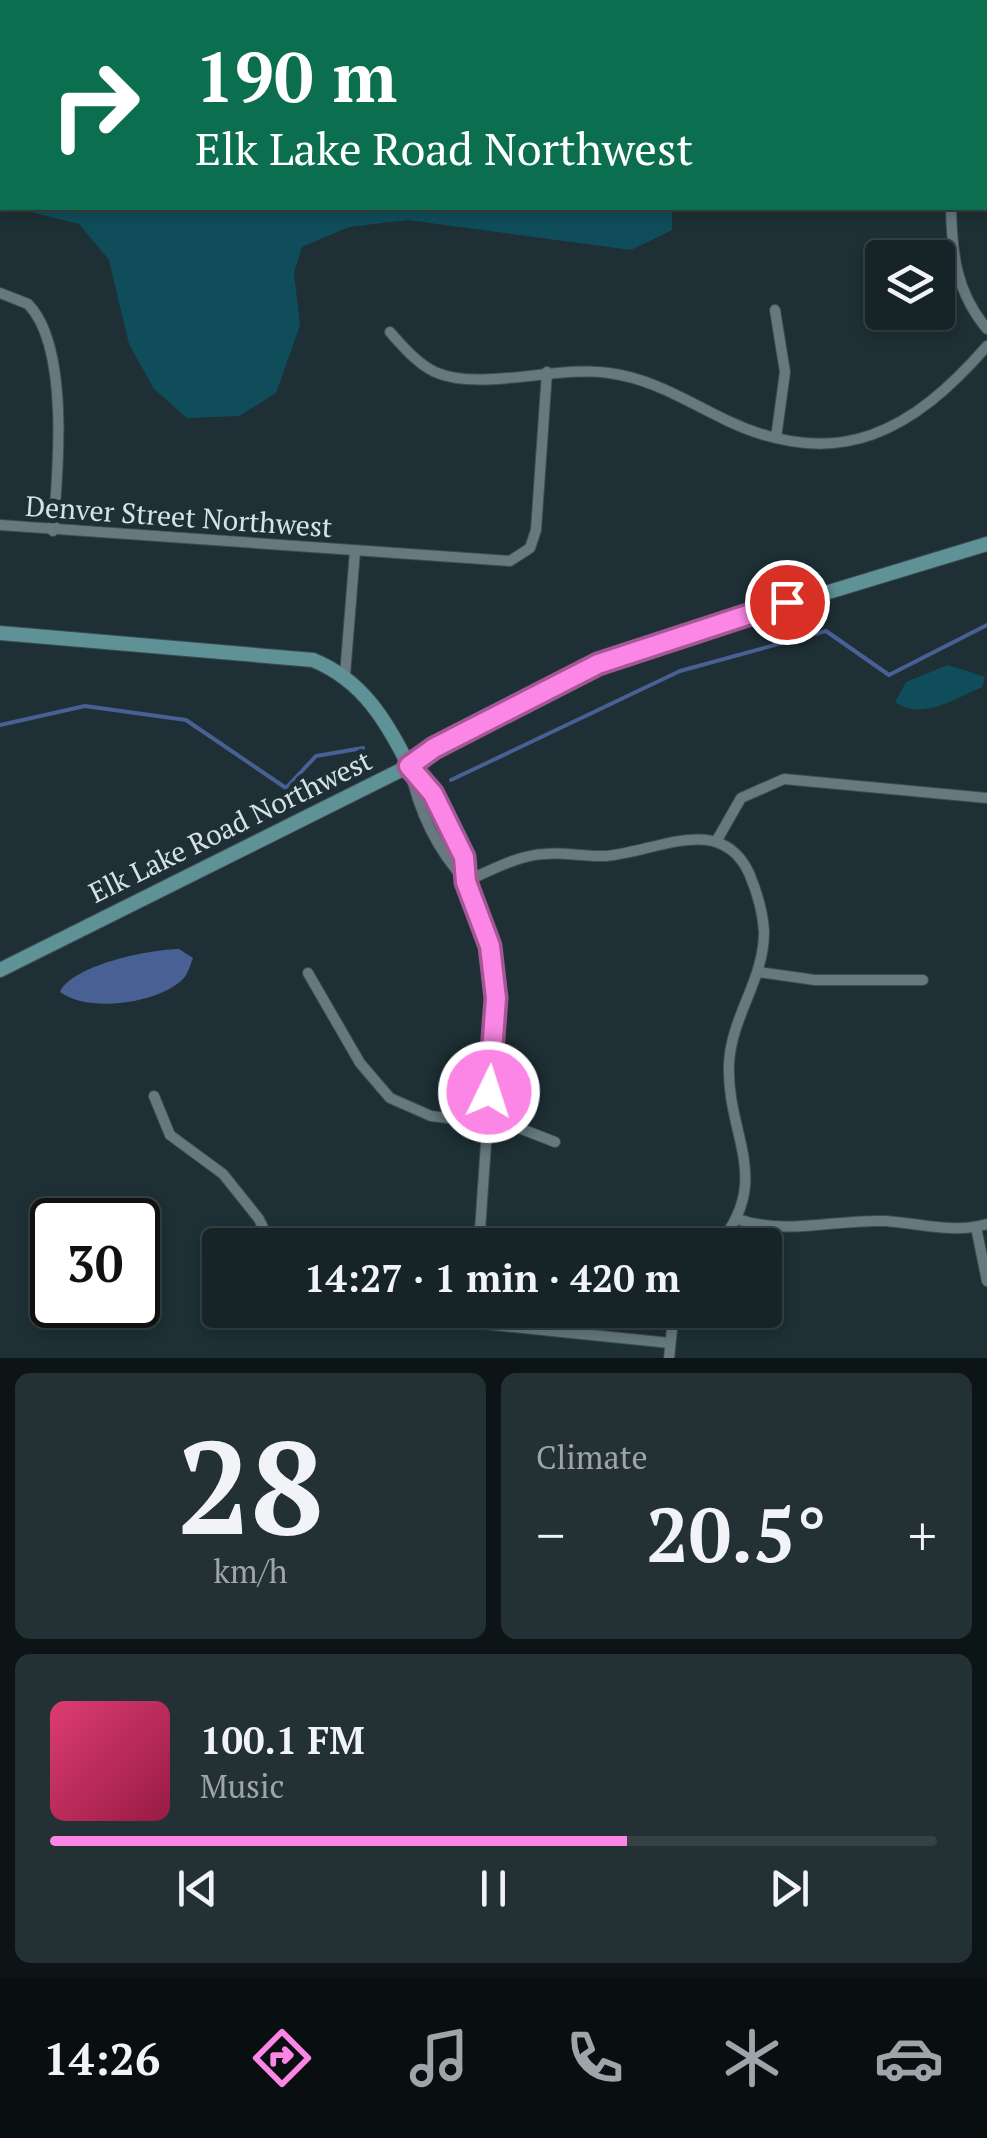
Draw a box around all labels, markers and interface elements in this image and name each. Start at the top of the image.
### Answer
text: 190 m [195,29,397,122]
icon: right [30,40,160,170]
text: Elk Lake Road Northwest [195,118,693,178]
map controls [865,240,955,330]
button: layers [865,240,955,330]
street label: Denver Street Northwest [24,487,334,545]
pin [745,560,830,645]
icon: arrive [760,575,815,630]
street label: Elk Lake Road Northwest [83,741,378,911]
position arrow [437,1040,541,1144]
speed limit sign: 30 [30,1198,160,1328]
text: 14:27 · 1 min · 420 m [304,1253,680,1303]
text: 28 [177,1399,324,1571]
text: Climate [536,1436,648,1478]
text: 20.5° [646,1484,827,1583]
text: − [536,1498,565,1571]
text: + [908,1498,937,1571]
text: km/h [214,1550,287,1592]
text: 100.1 FM [200,1715,365,1765]
text: Music [200,1765,285,1807]
icon: previous [170,1861,225,1916]
icon: pause [466,1861,521,1916]
icon: next [762,1861,817,1916]
icon: directions [247,2023,317,2093]
icon: music [404,2023,474,2093]
icon: phone [560,2023,630,2093]
icon: climate [717,2023,787,2093]
icon: car [874,2023,944,2093]
text: 14:26 [43,2028,160,2088]

